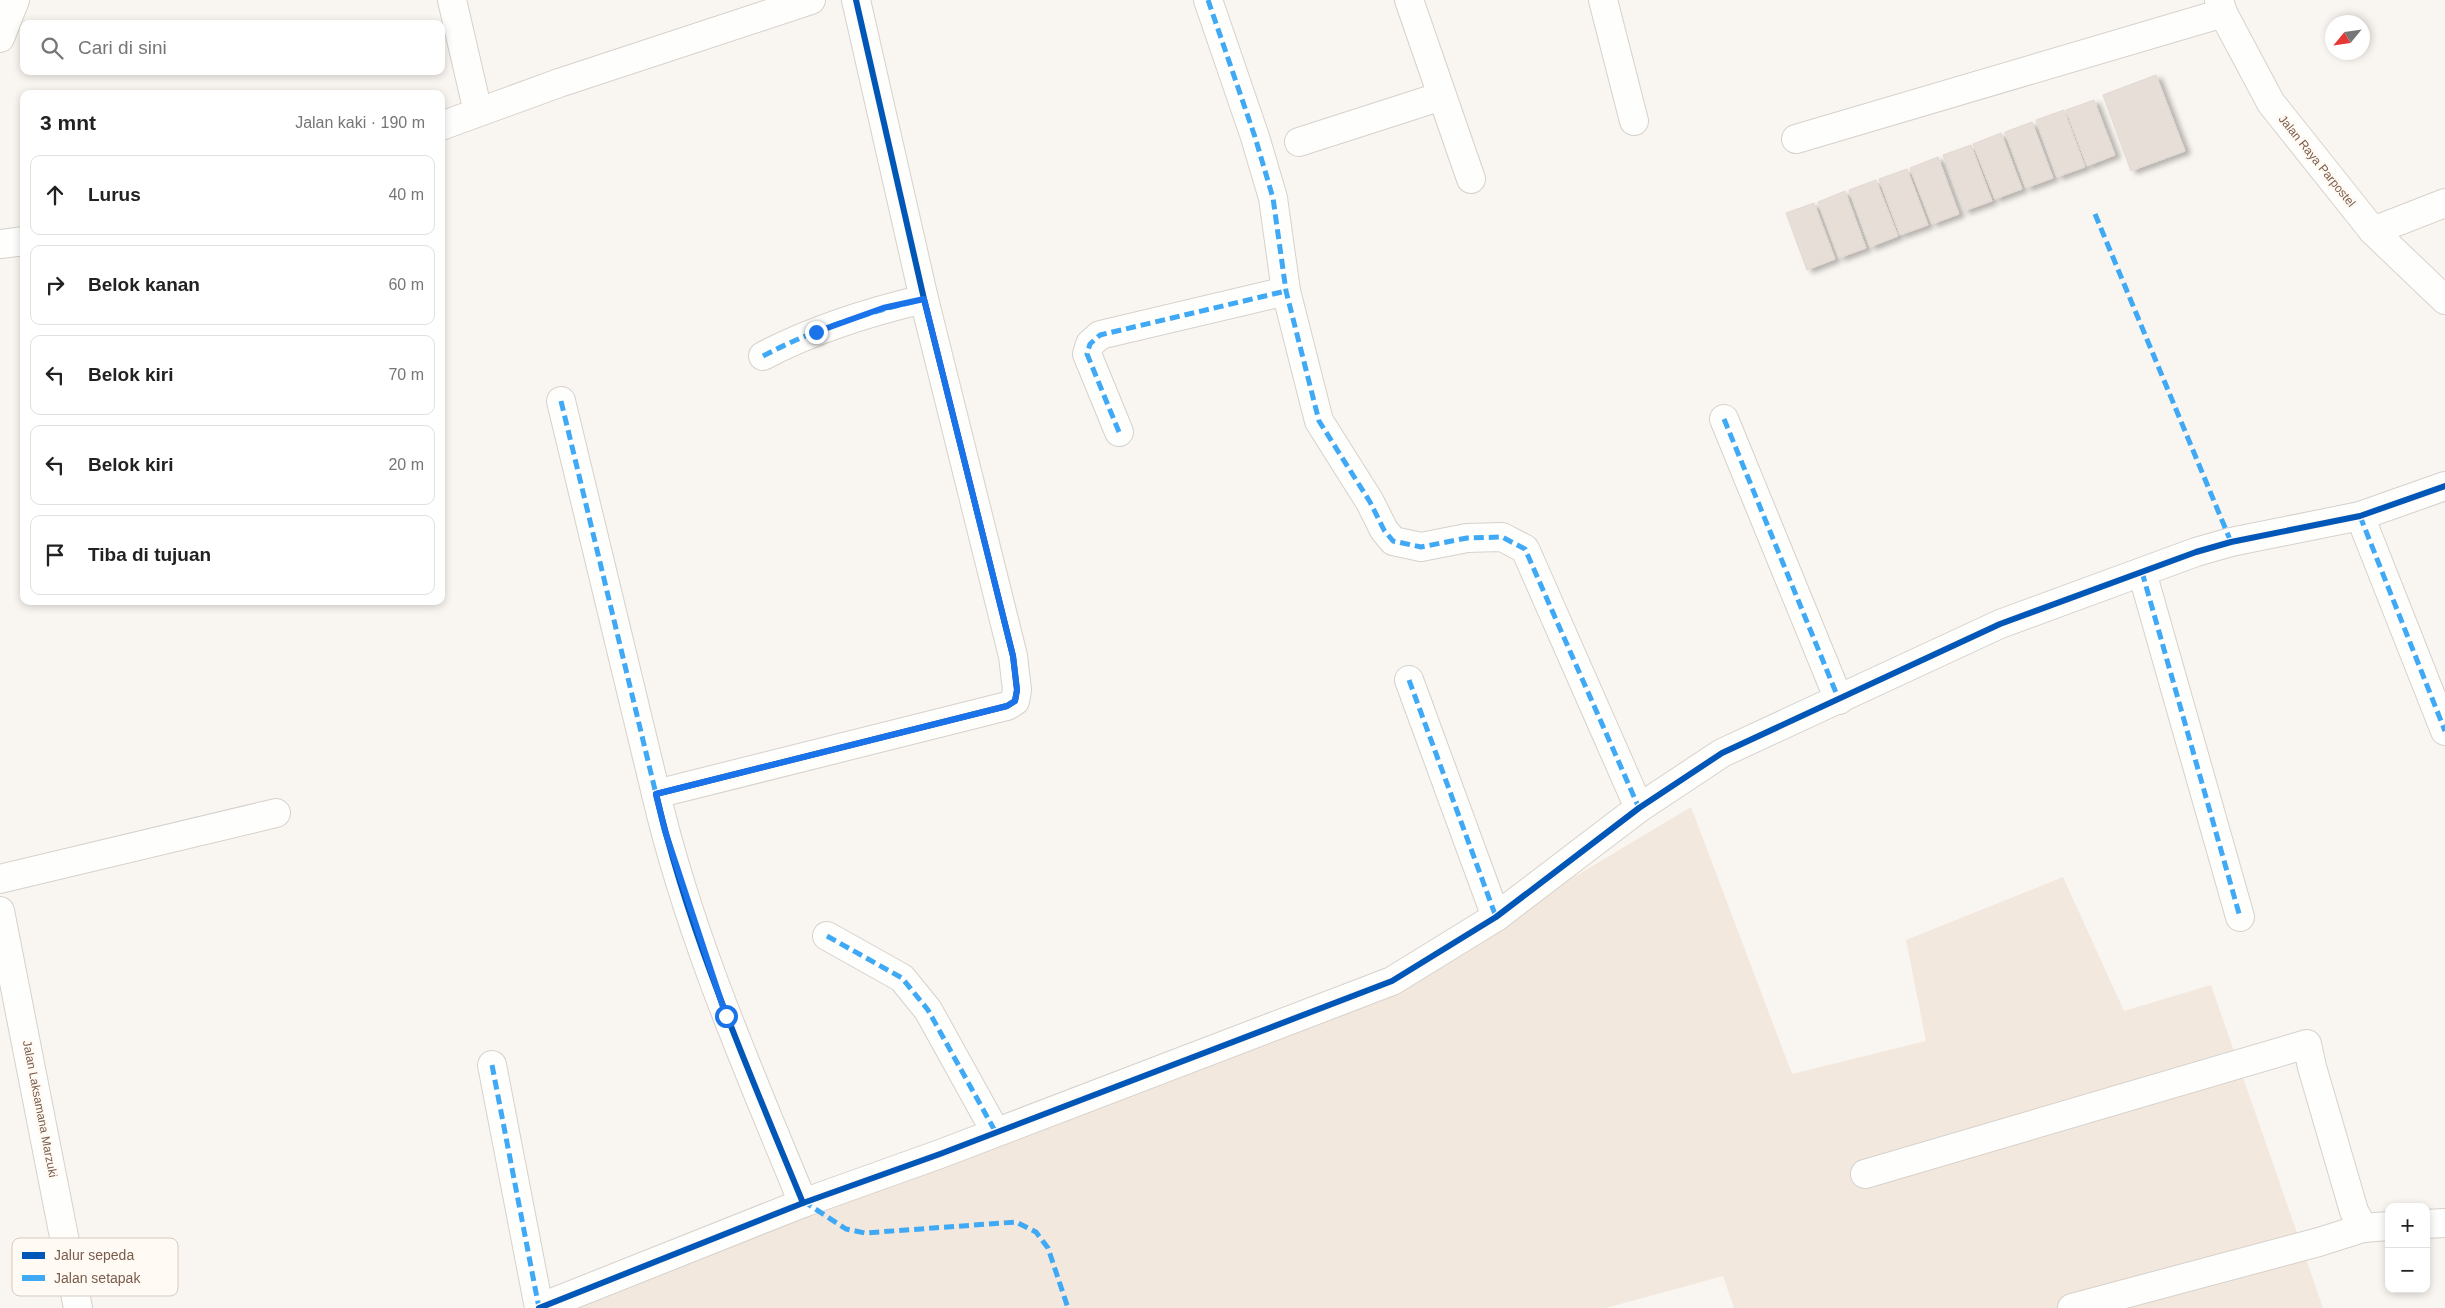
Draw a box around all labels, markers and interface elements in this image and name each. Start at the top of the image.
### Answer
north arrow [2325,15,2370,60]
search box [20,20,445,75]
icon: search [38,34,66,62]
text: Cari di sini [78,37,167,58]
text: 3 mnt [40,111,96,134]
street label: Jalan Raya Parpostel [2276,112,2358,210]
text: Jalan kaki · 190 m [295,114,425,131]
icon: ahead [41,181,69,209]
text: Lurus [88,184,141,205]
text: 40 m [388,186,424,203]
icon: right [41,271,69,299]
text: Belok kanan [88,274,200,295]
text: 60 m [388,276,424,293]
route end [805,321,828,344]
icon: left [41,361,69,389]
text: Belok kiri [88,364,174,385]
text: 70 m [388,366,424,383]
icon: left [41,451,69,479]
text: Belok kiri [88,454,174,475]
text: 20 m [388,456,424,473]
icon: arrive [41,541,69,569]
text: Tiba di tujuan [88,544,211,565]
route start [715,1005,738,1028]
street label: Jalan Laksamana Marzuki [20,1039,60,1179]
map controls [2385,1203,2430,1293]
button: + [2385,1203,2430,1248]
legend [12,1238,178,1296]
text: Jalur sepeda [54,1247,134,1263]
button: − [2385,1248,2430,1293]
text: Jalan setapak [54,1270,141,1286]

